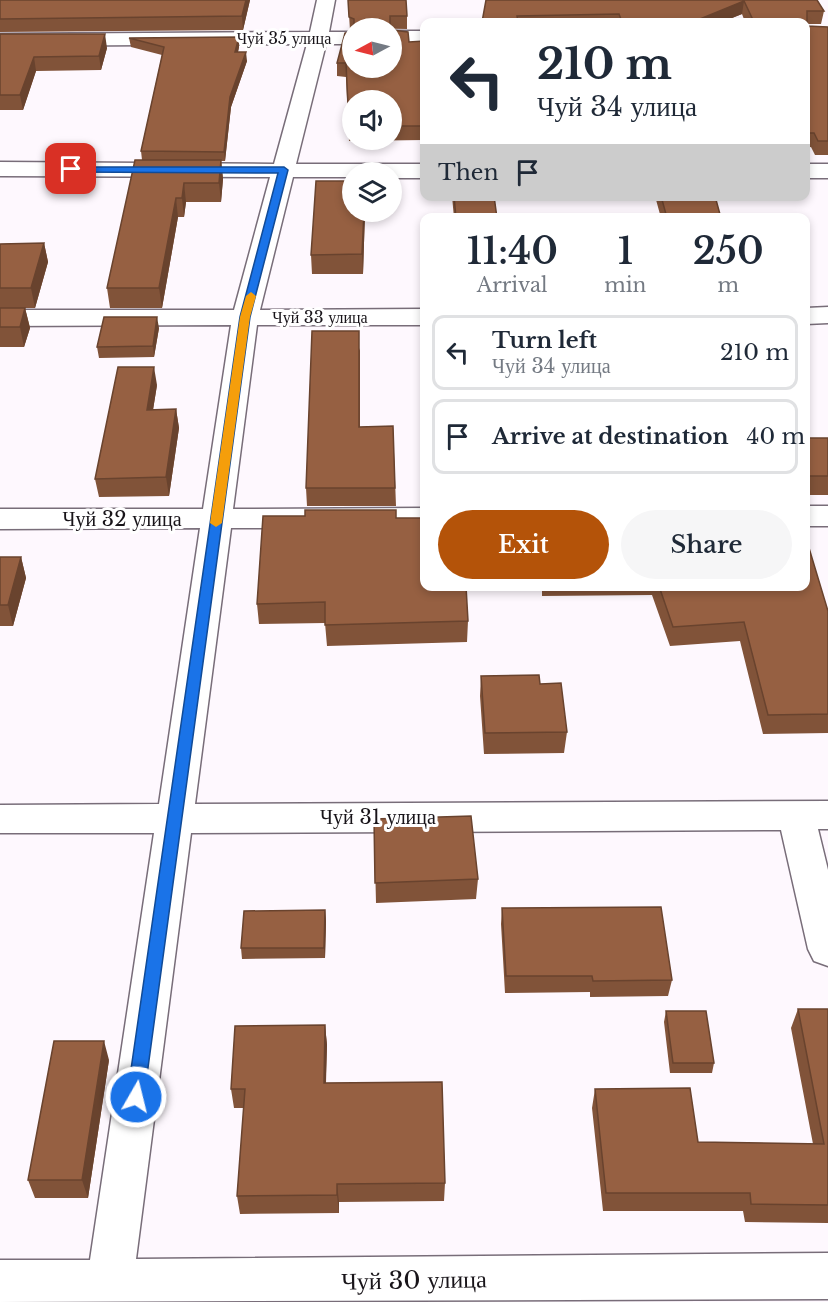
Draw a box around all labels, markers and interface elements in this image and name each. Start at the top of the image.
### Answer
north arrow [342,18,402,78]
map controls [342,18,402,222]
street label: Чуй 35 улица [237,28,331,48]
text: 210 m [537,38,672,90]
icon: left [438,42,516,120]
button: sound [342,90,402,150]
text: Чуй 34 улица [537,90,697,123]
pin [45,143,96,194]
icon: arrive [54,152,87,185]
icon: arrive [511,156,544,189]
text: Then [438,159,499,186]
button: layers [342,162,402,222]
text: 11:40 [466,229,558,274]
text: 1 [617,229,633,274]
text: 250 [693,229,764,274]
text: Arrival [477,273,548,297]
text: min [604,273,646,297]
text: m [717,273,739,297]
street label: Чуй 33 улица [272,307,368,327]
text: Turn left [492,327,597,354]
icon: left [441,336,474,369]
text: 210 m [720,339,789,366]
text: Чуй 34 улица [492,354,611,378]
icon: arrive [441,420,474,453]
text: Arrive at destination [492,423,729,450]
text: 40 m [747,423,805,450]
street label: Чуй 32 улица [62,507,182,531]
button: Exit [438,510,609,579]
button: Share [621,510,792,579]
street label: Чуй 31 улица [320,805,436,829]
position arrow [104,1065,168,1129]
street label: Чуй 30 улица [341,1264,487,1296]

